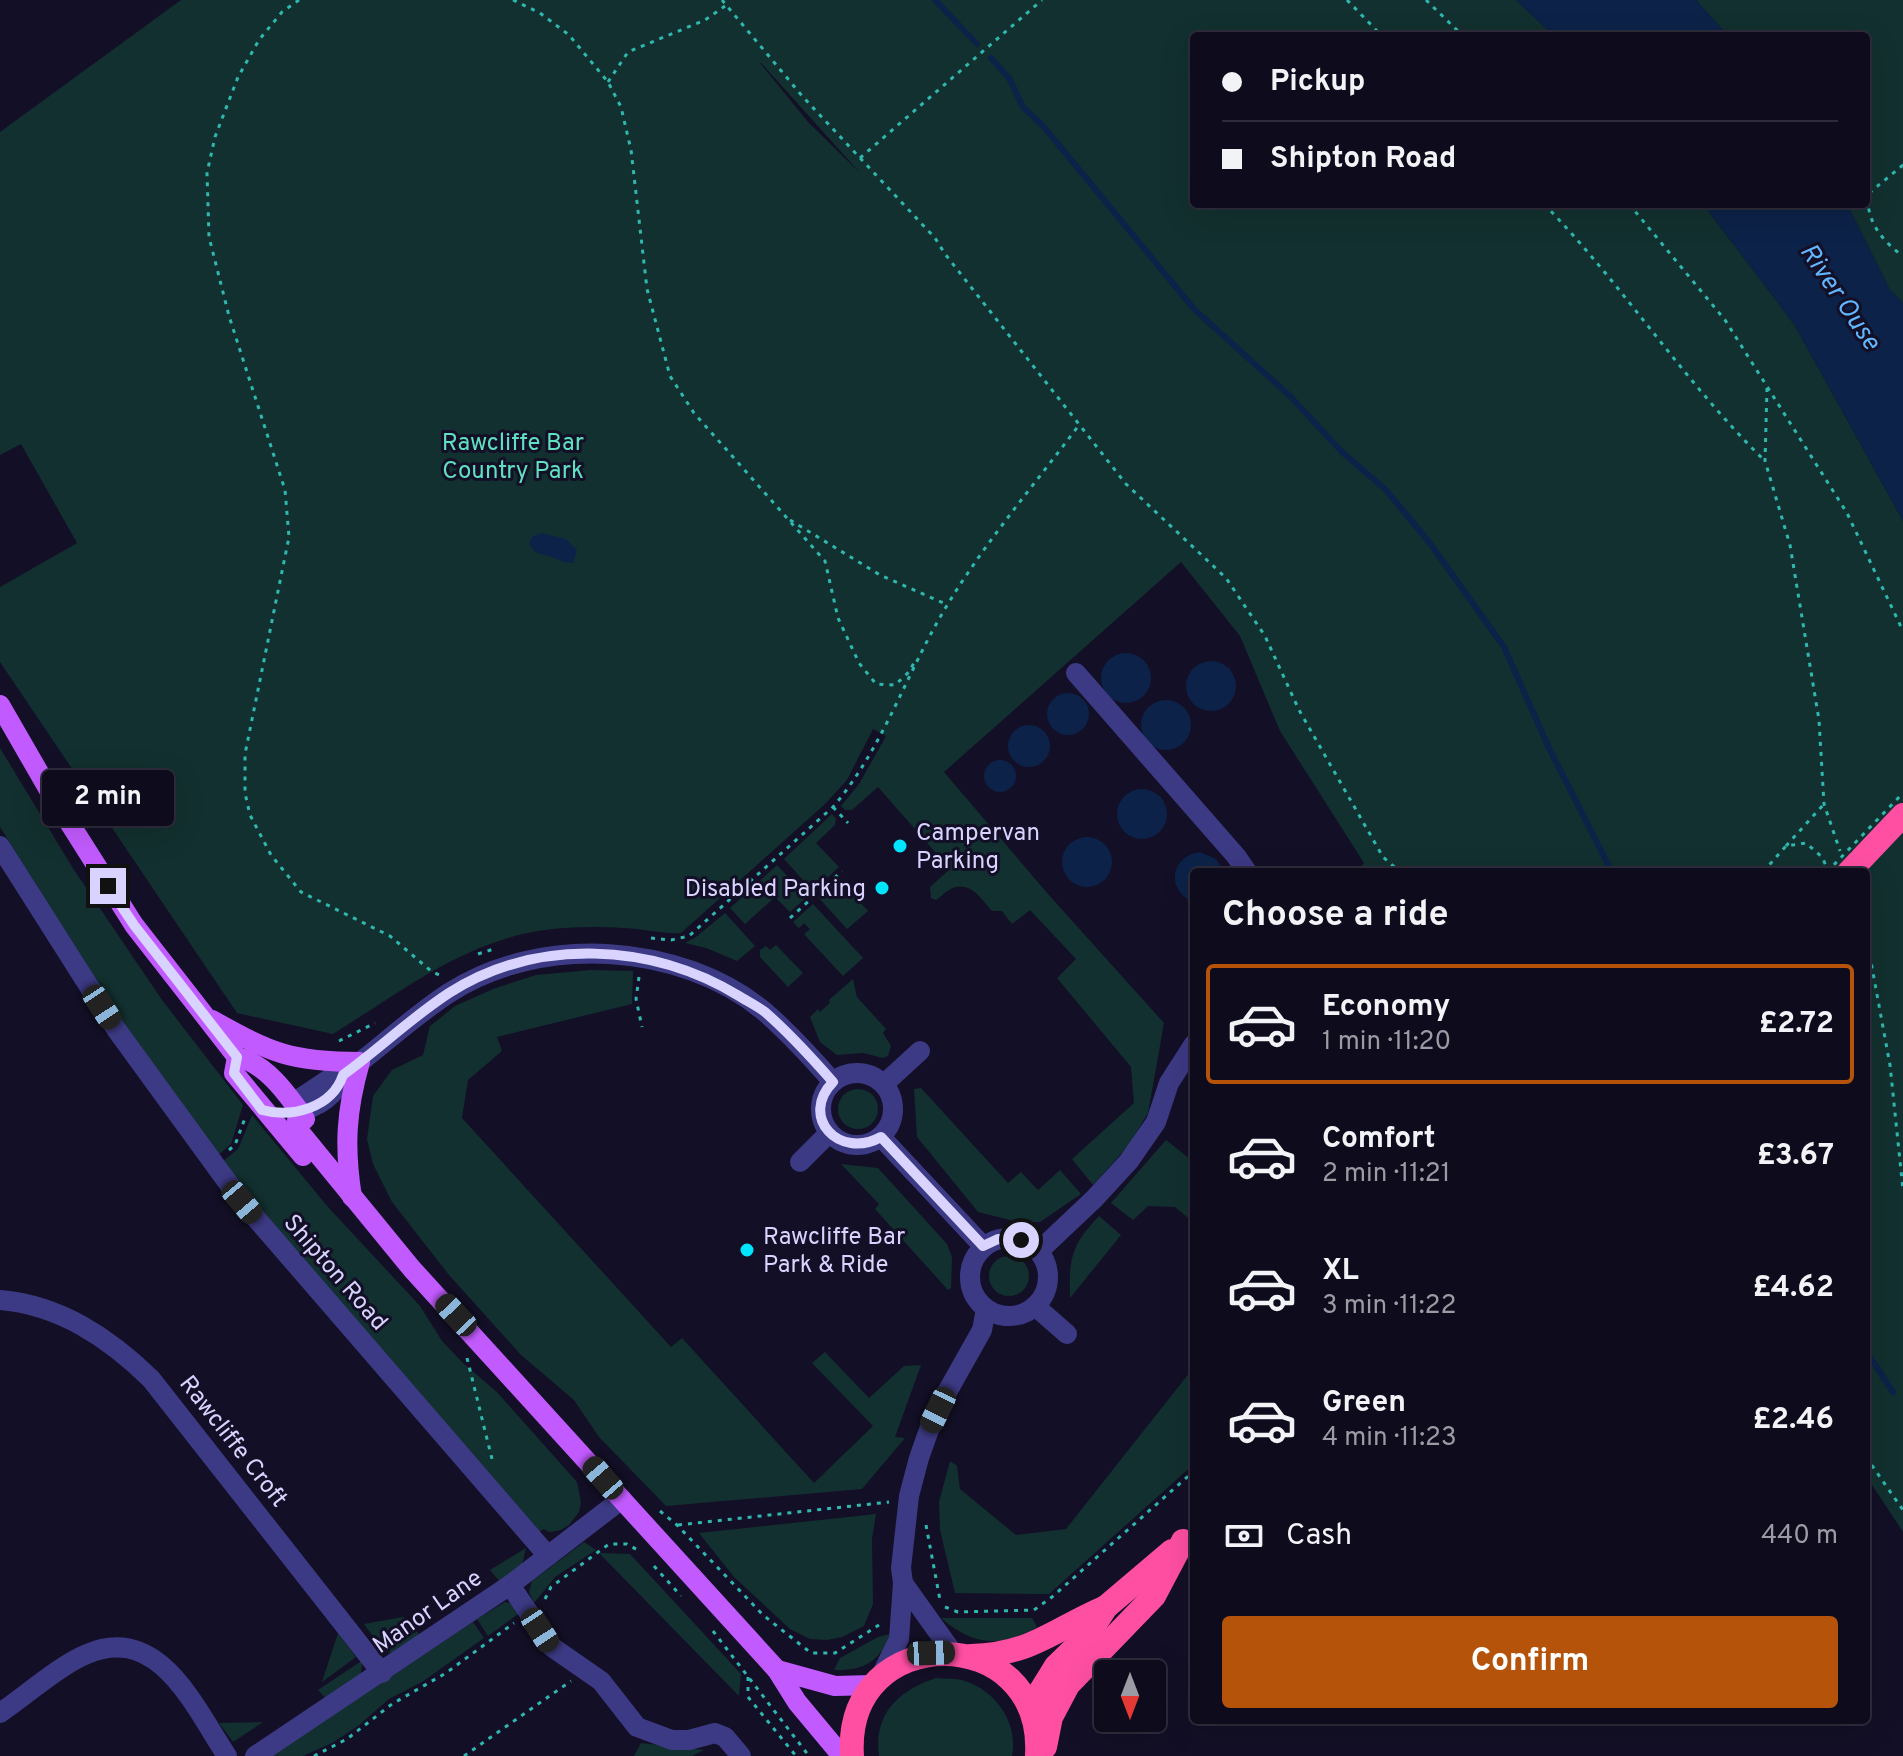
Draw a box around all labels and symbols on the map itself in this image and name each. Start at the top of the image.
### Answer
water label: River Ouse [1791,238,1887,358]
park label: Rawcliffe Bar Country Park [442,429,584,487]
callout: 2 min [42,770,174,826]
place label: Campervan Parking [916,819,1040,877]
marker: Campervan Parking [891,837,909,855]
route end [90,868,126,904]
place label: Disabled Parking [685,875,866,905]
marker: Disabled Parking [873,879,891,897]
car [79,980,125,1034]
car [217,1176,267,1228]
street label: Shipton Road [276,1209,393,1338]
route start [1003,1222,1039,1258]
place label: Rawcliffe Bar Park & Ride [763,1223,905,1281]
marker: Rawcliffe Bar Park & Ride [738,1241,756,1259]
car [431,1289,481,1341]
street label: Rawcliffe Croft [172,1370,293,1514]
car [917,1383,959,1437]
car [578,1452,628,1504]
street label: Manor Lane [368,1564,489,1661]
car [517,1603,563,1657]
car [907,1640,955,1666]
north arrow [1094,1660,1166,1732]

